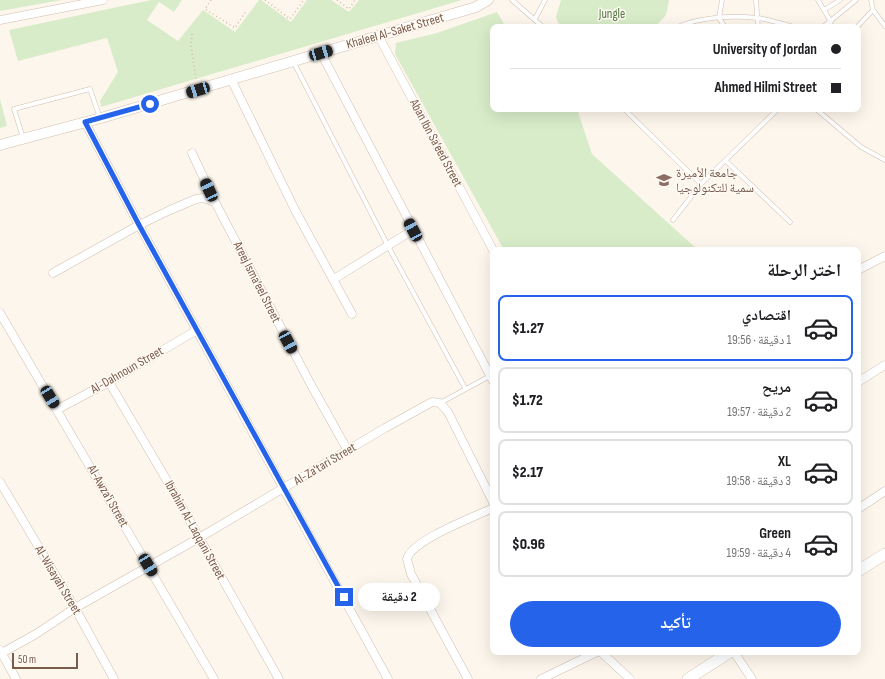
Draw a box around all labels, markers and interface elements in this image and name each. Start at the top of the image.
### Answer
park label: Jungle [598,6,625,22]
street label: Khaleel Al-Saket Street [344,9,446,53]
text: University of Jordan [713,40,817,59]
car [308,44,334,62]
text: Ahmed Hilmi Street [714,78,817,97]
car [185,81,211,99]
route start [141,95,159,113]
street label: Aban Ibn Sa’eed Street [406,95,466,190]
place label: جامعة الأميرة سمية للتكنولوجيا [676,165,754,196]
school or university icon: جامعة الأميرة سمية للتكنولوجيا [655,171,673,189]
car [198,177,220,203]
car [402,217,424,243]
street label: Areej Isma’eel Street [229,238,284,325]
text: اختر الرحلة [767,260,841,281]
text: اقتصادي [742,306,791,325]
icon: car [803,310,839,346]
text: $1.27 [512,319,544,338]
car [277,329,299,355]
text: 1 دقيقة · 19:56 [728,332,791,348]
street label: Al-Dahnoun Street [87,343,166,398]
text: مريح [762,378,791,397]
icon: car [803,382,839,418]
car [39,384,61,410]
text: $1.72 [512,391,543,410]
text: 2 دقيقة · 19:57 [727,404,791,420]
street label: Al-Za'tari Street [290,439,359,489]
text: XL [778,452,791,471]
icon: car [803,454,839,490]
street label: Al-Awza'i Street [83,461,132,530]
text: $2.17 [512,463,543,482]
text: 3 دقيقة · 19:58 [727,473,791,489]
street label: Ibrahim Al-Laqqani Street [161,478,229,582]
text: Green [759,524,791,543]
icon: car [803,526,839,562]
text: $0.96 [512,535,545,554]
street label: Al-Wisayah Street [31,542,85,618]
text: 4 دقيقة · 19:59 [727,545,791,561]
car [137,552,159,578]
callout: 2 دقيقة [358,583,440,611]
route end [335,588,353,606]
text: 2 دقيقة [381,589,417,605]
button: تأكيد [510,601,841,647]
scale bar [12,651,78,670]
text: 50 m [18,653,36,666]

